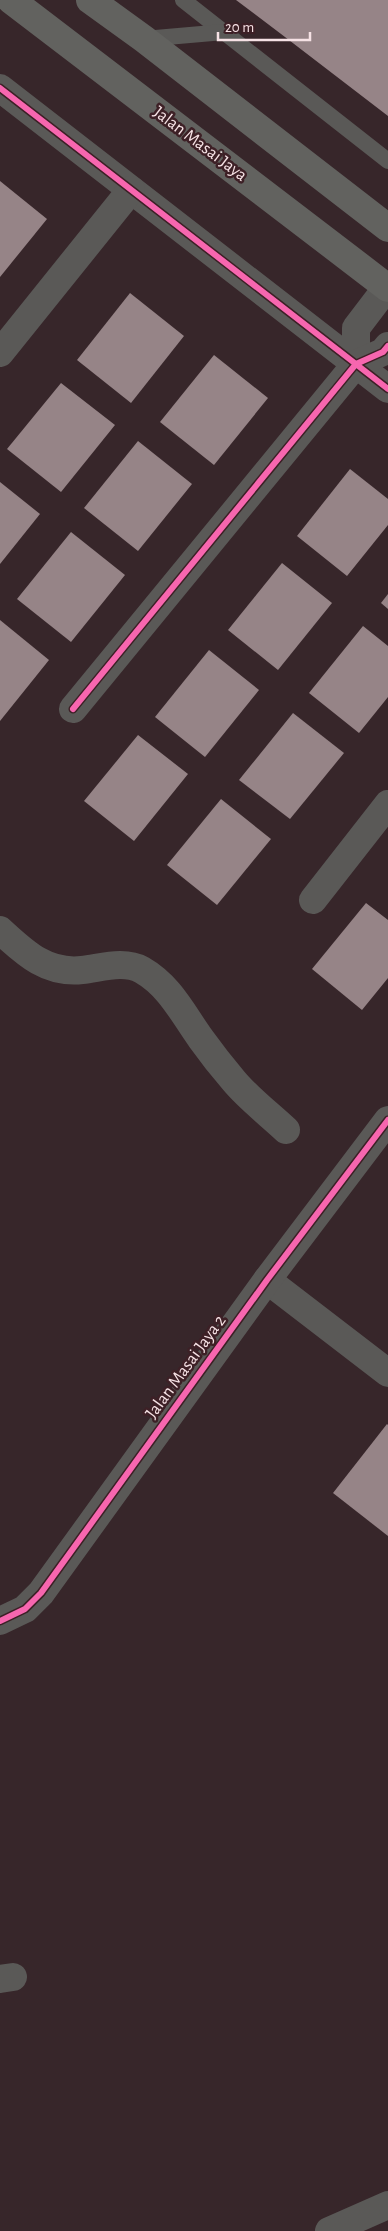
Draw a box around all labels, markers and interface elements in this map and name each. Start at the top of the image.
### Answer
scale bar [218,10,310,42]
text: 20 m [225,20,254,35]
street label: Jalan Masai Jaya [150,103,250,185]
street label: Jalan Masai Jaya 2 [143,1312,229,1422]

